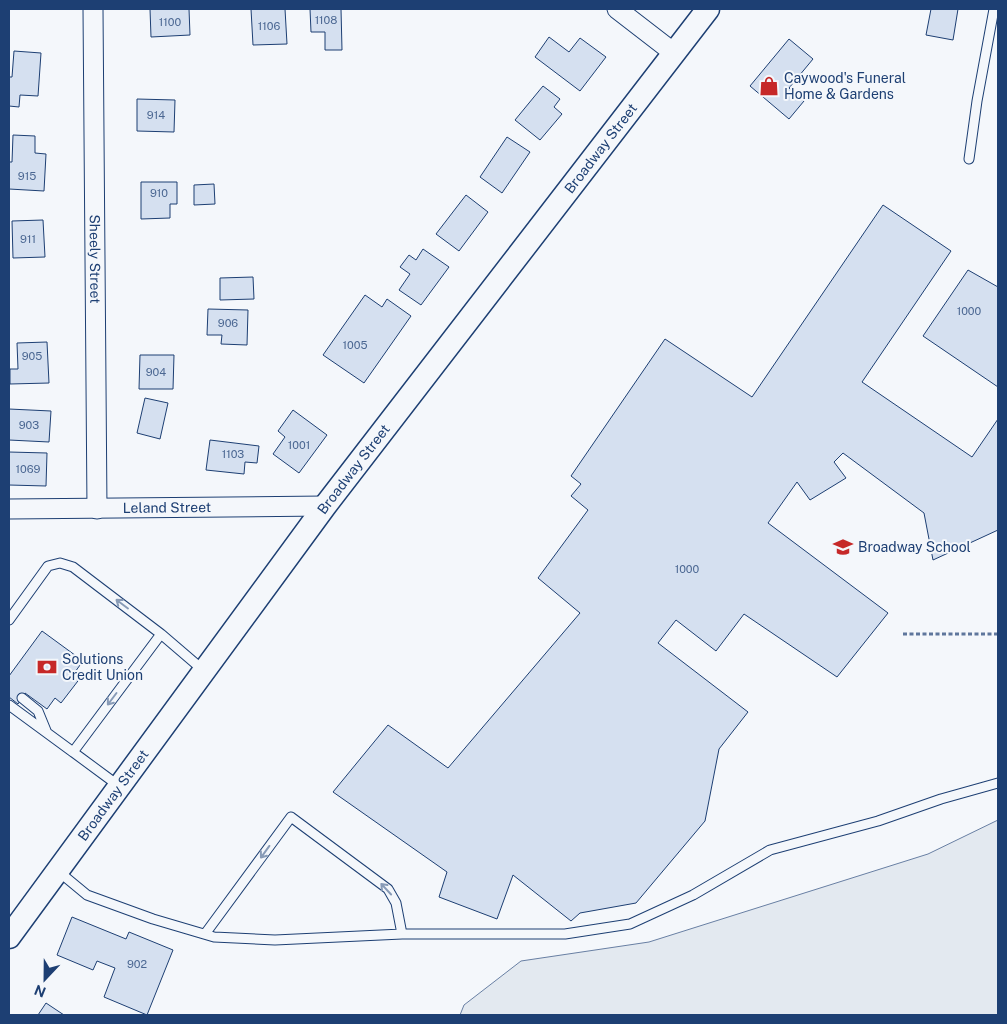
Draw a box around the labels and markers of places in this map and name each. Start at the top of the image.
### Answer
place label: Caywood's Funeral Home & Gardens [784,70,906,102]
shop icon: Caywood's Funeral Home & Gardens [758,75,780,97]
school or university icon: Broadway School [832,536,854,558]
place label: Broadway School [858,539,971,555]
place label: Solutions Credit Union [62,651,143,683]
bank icon: Solutions Credit Union [36,656,58,678]

